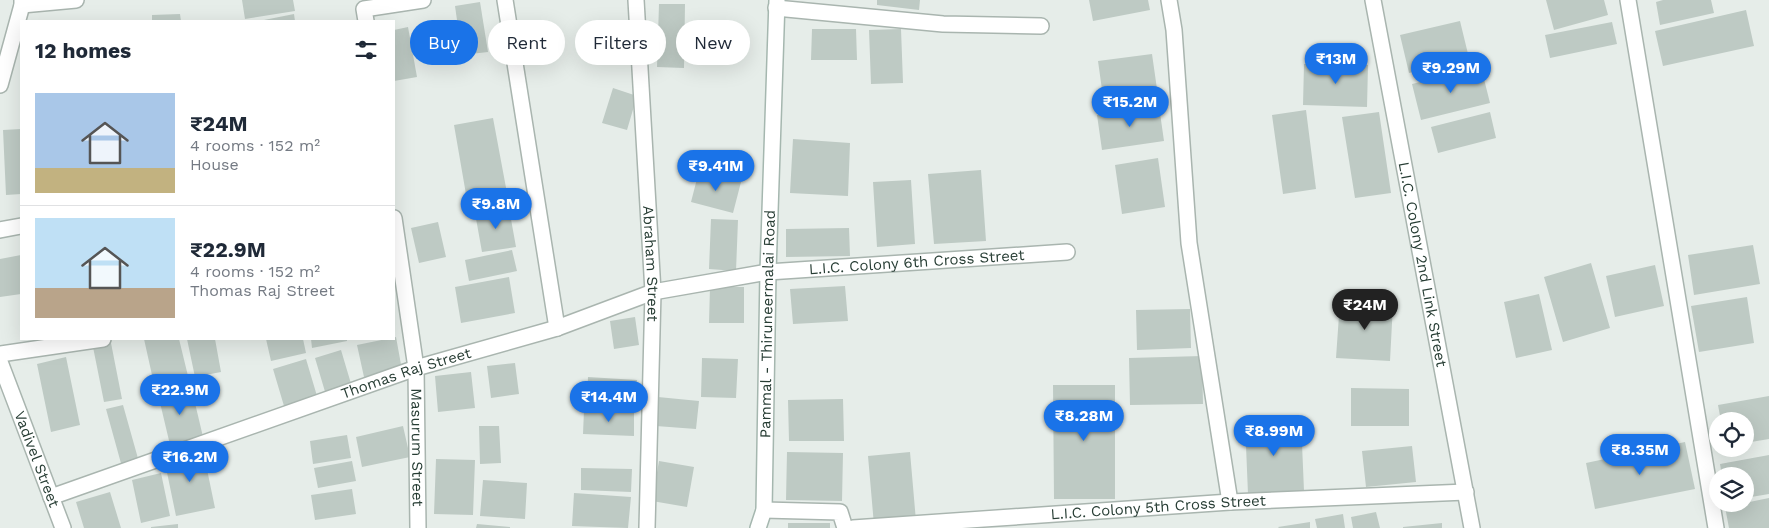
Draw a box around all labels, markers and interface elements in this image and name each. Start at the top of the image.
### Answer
chip: Buy [410,20,478,65]
chip: Rent [488,20,565,65]
chip: Filters [575,20,666,65]
chip: New [676,20,750,65]
icon: filters [352,36,380,64]
text: 12 homes [35,38,131,63]
pin: ₹13M [1306,42,1366,85]
text: ₹13M [1316,49,1356,68]
pin: ₹9.29M [1410,52,1492,94]
text: ₹9.29M [1422,58,1480,77]
pin: ₹15.2M [1089,86,1171,128]
text: ₹15.2M [1103,92,1157,111]
text: ₹24M [190,111,248,136]
icon: home [75,113,135,173]
text: 4 rooms · 152 m² [190,136,320,155]
pin: ₹9.41M [675,150,757,192]
text: House [190,155,239,174]
text: ₹9.41M [688,156,744,175]
street label: L.I.C. Colony 2nd Link Street [1395,160,1451,369]
pin: ₹9.8M [461,188,531,230]
text: ₹9.8M [472,194,520,213]
street label: Abraham Street [639,205,662,323]
street label: Pammal - Thiruneermalai Road [756,210,779,438]
text: ₹22.9M [190,237,266,262]
icon: home [75,238,135,298]
street label: L.I.C. Colony 6th Cross Street [808,246,1026,278]
text: 4 rooms · 152 m² [190,262,320,281]
text: Thomas Raj Street [190,281,335,300]
pin: ₹24M [1335,288,1395,331]
text: ₹24M [1343,295,1387,314]
street label: Thomas Raj Street [339,344,474,403]
pin: ₹22.9M [139,374,221,416]
text: ₹22.9M [151,380,209,399]
pin: ₹14.4M [568,380,650,423]
text: ₹14.4M [581,387,637,406]
street label: Masurum Street [407,388,427,507]
pin: ₹8.28M [1043,400,1125,442]
text: ₹8.28M [1055,406,1113,425]
street label: Vadivel Street [10,409,64,511]
map controls [1709,412,1754,512]
button: locate [1709,412,1754,457]
pin: ₹8.99M [1233,414,1315,457]
text: ₹8.99M [1245,421,1303,440]
pin: ₹8.35M [1599,434,1681,476]
pin: ₹16.2M [149,440,231,483]
text: ₹8.35M [1611,440,1669,459]
text: ₹16.2M [162,447,218,466]
button: layers [1709,467,1754,512]
street label: L.I.C. Colony 5th Cross Street [1050,491,1267,523]

